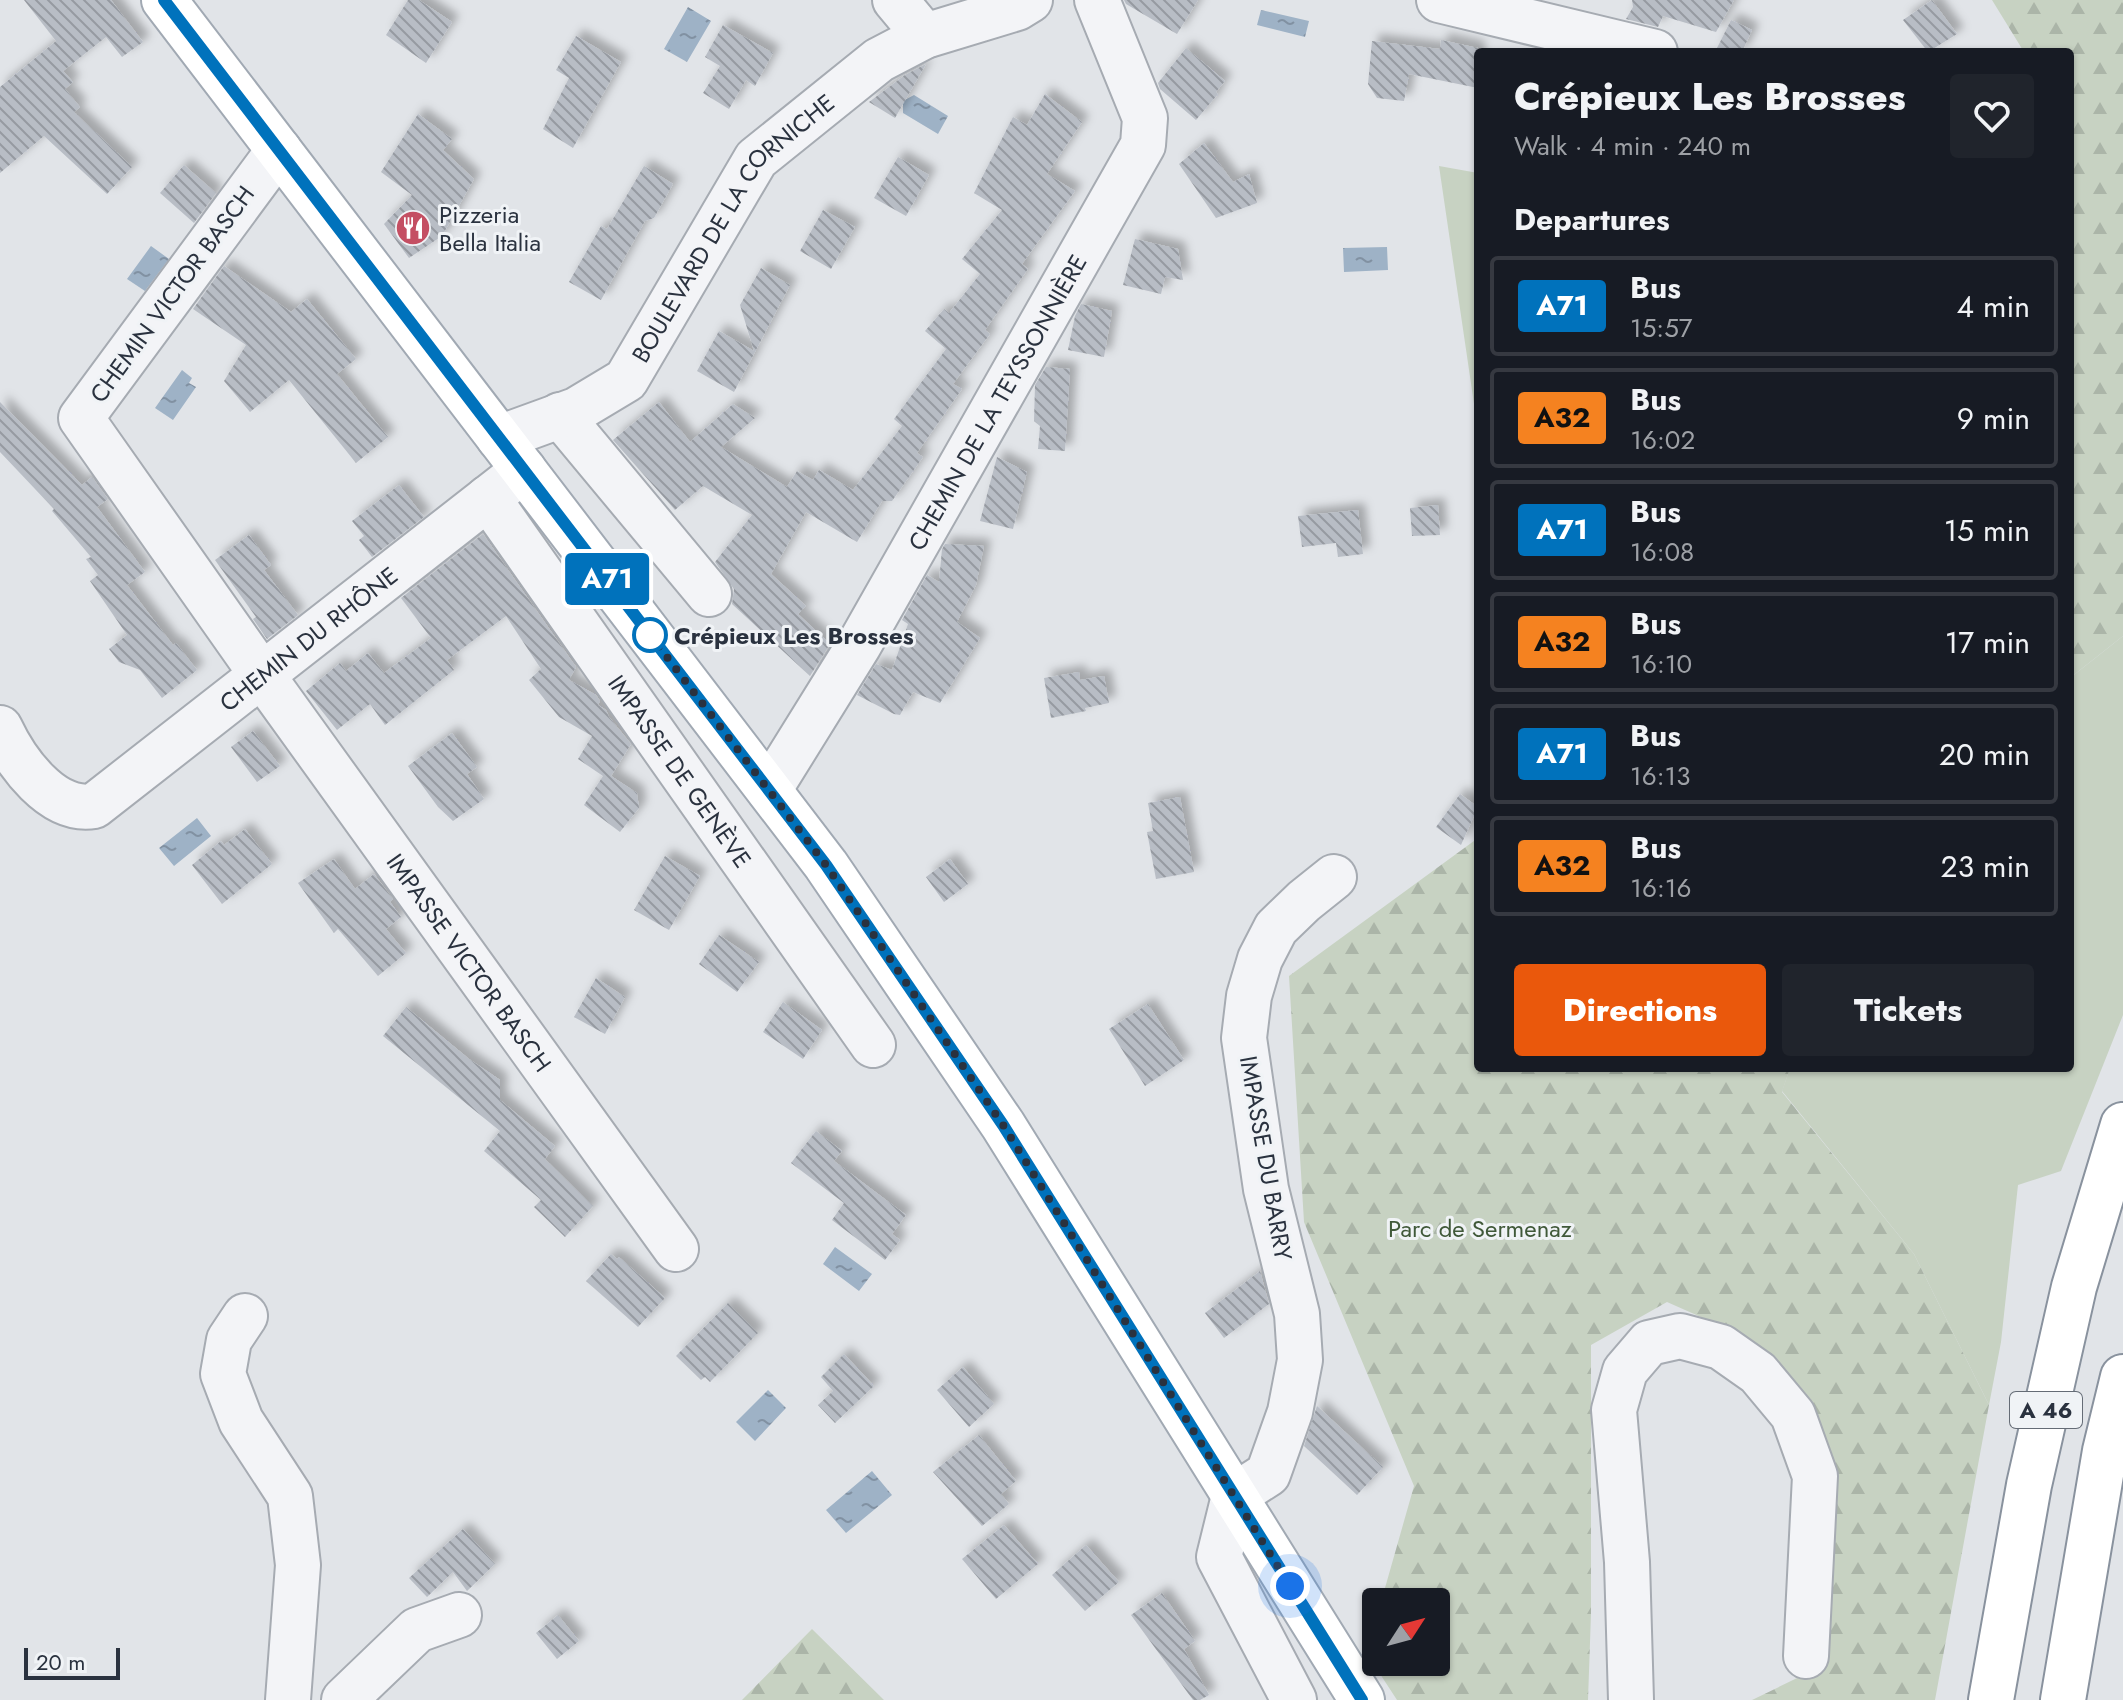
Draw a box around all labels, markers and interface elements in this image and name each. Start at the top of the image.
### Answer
text: Crépieux Les Brosses [1514,69,1906,124]
button: heart [1950,74,2034,158]
street label: BOULEVARD DE LA CORNICHE [623,85,842,369]
text: Walk · 4 min · 240 m [1514,127,1751,165]
street label: CHEMIN VICTOR BASCH [81,178,263,410]
place label: Pizzeria Bella Italia [439,197,541,260]
text: Departures [1514,198,1670,241]
restaurant icon: Pizzeria Bella Italia [394,209,432,247]
street label: CHEMIN DE LA TEYSSONNIÈRE [899,248,1095,557]
text: Bus [1630,266,1681,309]
text: A71 [1536,285,1588,326]
text: 4 min [1957,285,2030,328]
text: 15:57 [1630,309,1692,347]
text: Bus [1630,378,1681,421]
text: A32 [1534,397,1590,438]
text: 9 min [1957,397,2030,440]
text: 16:02 [1630,421,1695,459]
text: Bus [1630,490,1681,533]
text: A71 [1536,509,1588,550]
text: 15 min [1944,509,2030,552]
text: 16:08 [1630,533,1694,571]
line badge: A71 [561,553,653,605]
street label: CHEMIN DU RHÔNE [212,558,405,719]
text: A71 [581,558,633,599]
text: Bus [1630,602,1681,645]
marker: Crépieux Les Brosses [633,618,667,652]
place label: Crépieux Les Brosses [674,618,914,653]
text: A32 [1534,621,1590,662]
text: 17 min [1945,621,2030,664]
text: 16:10 [1630,645,1692,683]
street label: IMPASSE DE GENÈVE [600,668,760,875]
text: Bus [1630,714,1681,757]
text: A71 [1536,733,1588,774]
text: 20 min [1939,733,2030,776]
text: 16:13 [1630,757,1690,795]
text: Bus [1630,826,1681,869]
text: A32 [1534,845,1590,886]
text: 23 min [1941,845,2030,888]
street label: IMPASSE VICTOR BASCH [378,846,560,1079]
text: 16:16 [1630,869,1692,907]
button: Directions [1514,964,1766,1056]
button: Tickets [1782,964,2034,1056]
street label: IMPASSE DU BARRY [1231,1053,1301,1264]
park label: Parc de Sermenaz [1388,1211,1572,1246]
road number: A 46 [2010,1392,2082,1428]
your location [1270,1566,1310,1606]
north arrow [1362,1588,1450,1676]
map controls [1362,1588,1450,1676]
scale bar [24,1644,120,1680]
text: 20 m [36,1646,85,1678]

